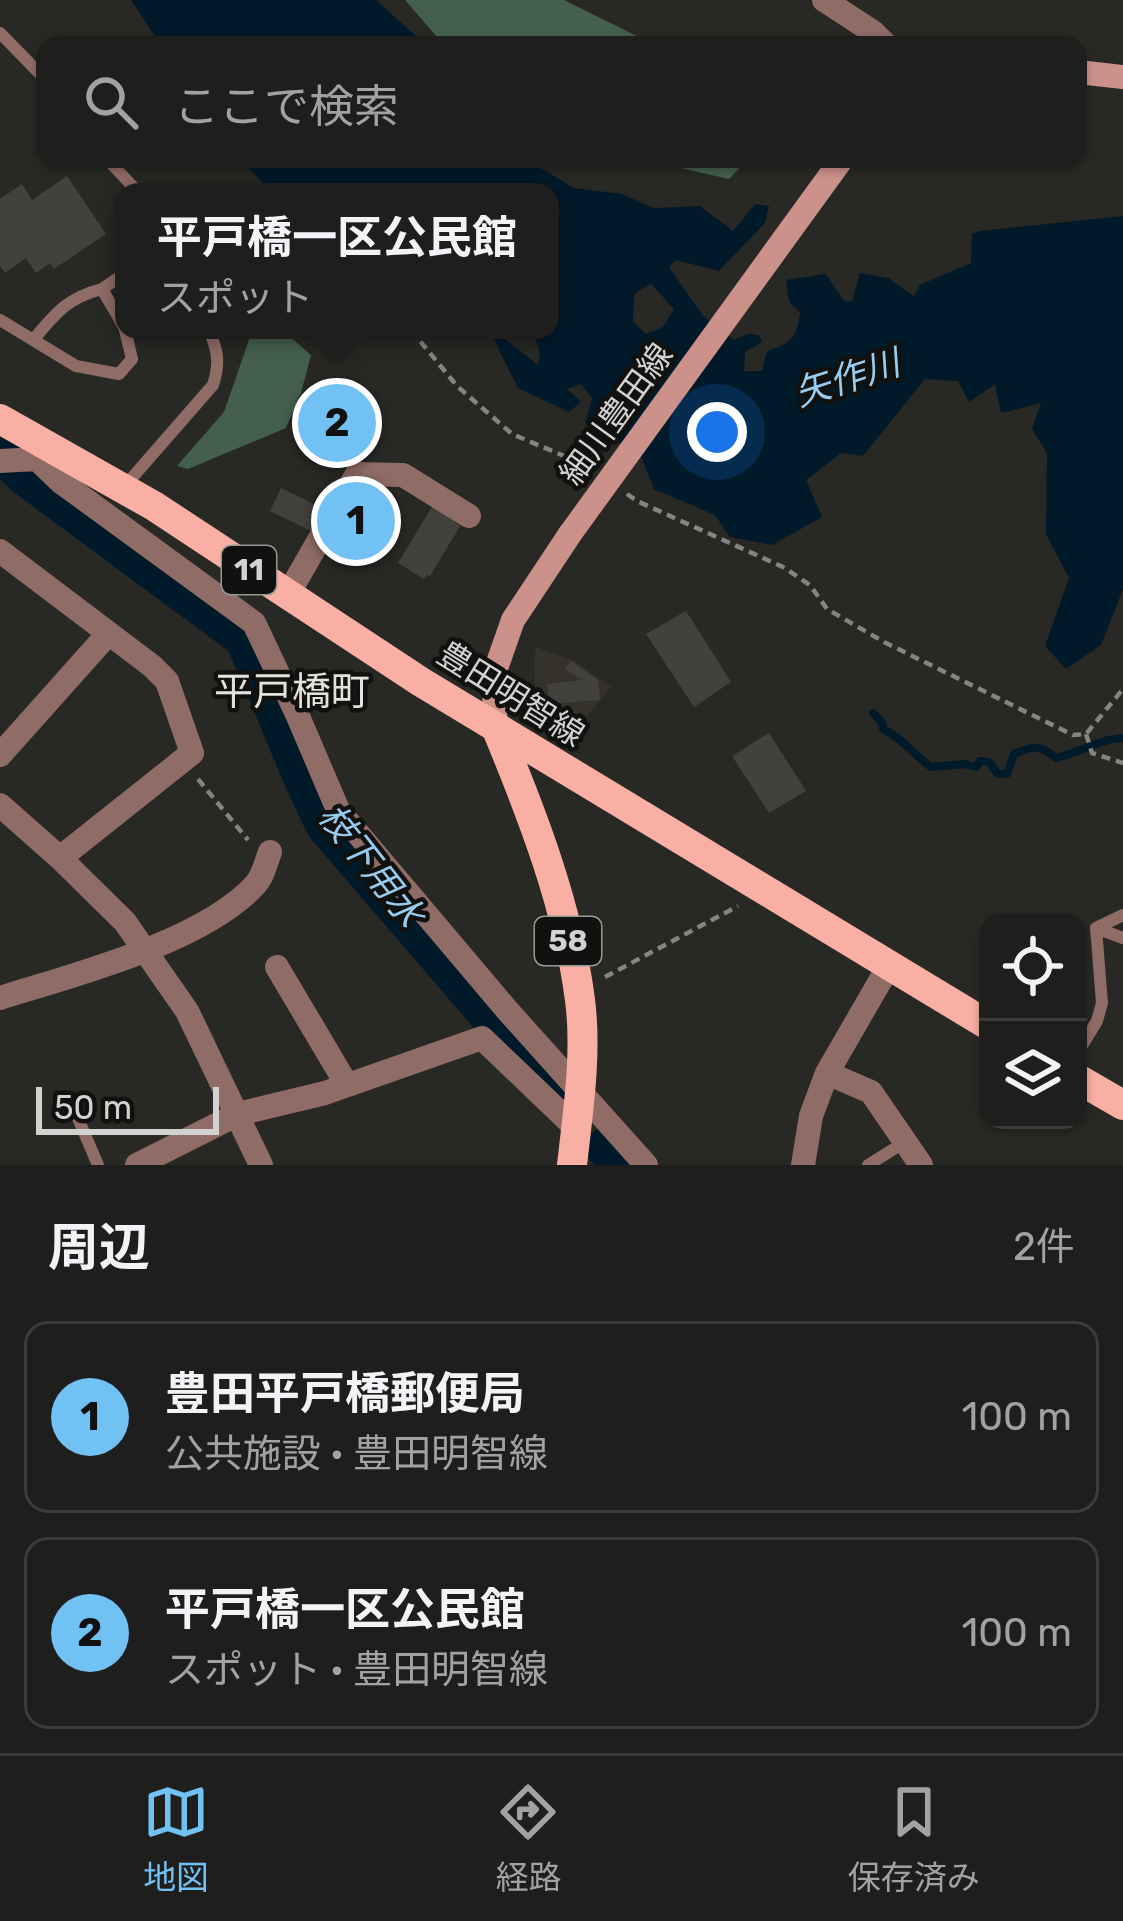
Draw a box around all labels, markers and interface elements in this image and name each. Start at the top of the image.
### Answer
search box [36,36,1087,168]
icon: search [78,69,144,135]
text: ここで検索 [174,80,399,133]
popup [115,183,559,339]
text: 平戸橋一区公民館 [157,211,517,264]
text: スポット [157,275,313,321]
street label: 細川豊田線 [552,336,680,492]
water label: 矢作川 [789,340,909,415]
pin: 2 [298,378,376,468]
your location [687,402,747,462]
pin: 1 [317,476,395,566]
road number: 11 [222,546,276,594]
street label: 豊田明智線 [431,634,591,754]
district label: 平戸橋町 [214,669,370,715]
water label: 枝下用水 [310,795,435,938]
map controls [979,913,1087,1129]
button: locate [979,913,1087,1021]
road number: 58 [535,917,601,965]
button: layers [979,1021,1087,1129]
scale bar [36,1081,219,1134]
text: 50 m [54,1088,132,1127]
text: 周辺 [48,1217,150,1278]
text: 2件 [1013,1224,1075,1270]
text: 豊田平戸橋郵便局 [165,1367,525,1420]
text: 1 [80,1394,100,1440]
text: 100 m [962,1394,1072,1440]
text: 公共施設 · 豊田明智線 [165,1431,548,1477]
text: 平戸橋一区公民館 [165,1583,525,1636]
text: 2 [77,1610,103,1656]
text: 100 m [962,1610,1072,1656]
text: スポット · 豊田明智線 [165,1647,548,1693]
tab: 地図 [143,1779,209,1899]
tab: 経路 [495,1779,561,1899]
tab: 保存済み [848,1779,980,1899]

